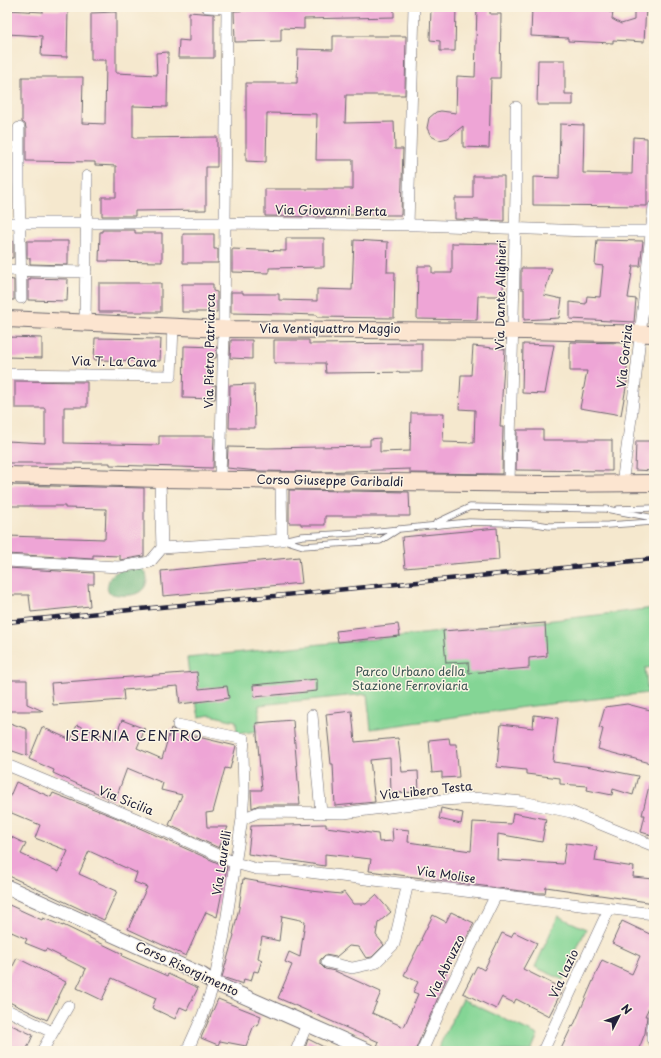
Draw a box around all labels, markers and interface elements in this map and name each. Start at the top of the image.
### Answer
street label: Via Giovanni Berta [275,200,388,220]
street label: Via Dante Alighieri [490,240,510,350]
street label: Via Pietro Patriarca [199,293,219,409]
street label: Via Ventiquattro Maggio [259,319,401,337]
street label: Via Gorizia [612,322,636,389]
street label: Via T. La Cava [71,351,157,371]
street label: Corso Giuseppe Garibaldi [257,470,403,490]
park label: Parco Urbano della Stazione Ferroviaria [352,662,469,694]
district label: ISERNIA CENTRO [65,725,203,746]
street label: Via Libero Testa [379,776,474,804]
street label: Via Sicilia [96,781,157,820]
street label: Via Laurelli [207,829,235,897]
street label: Via Molise [415,861,477,887]
street label: Via Abruzzo [422,931,469,1002]
street label: Corso Risorgimento [133,936,242,1000]
street label: Via Lazio [544,946,582,1001]
north arrow [599,996,639,1036]
text: N [618,1000,636,1018]

